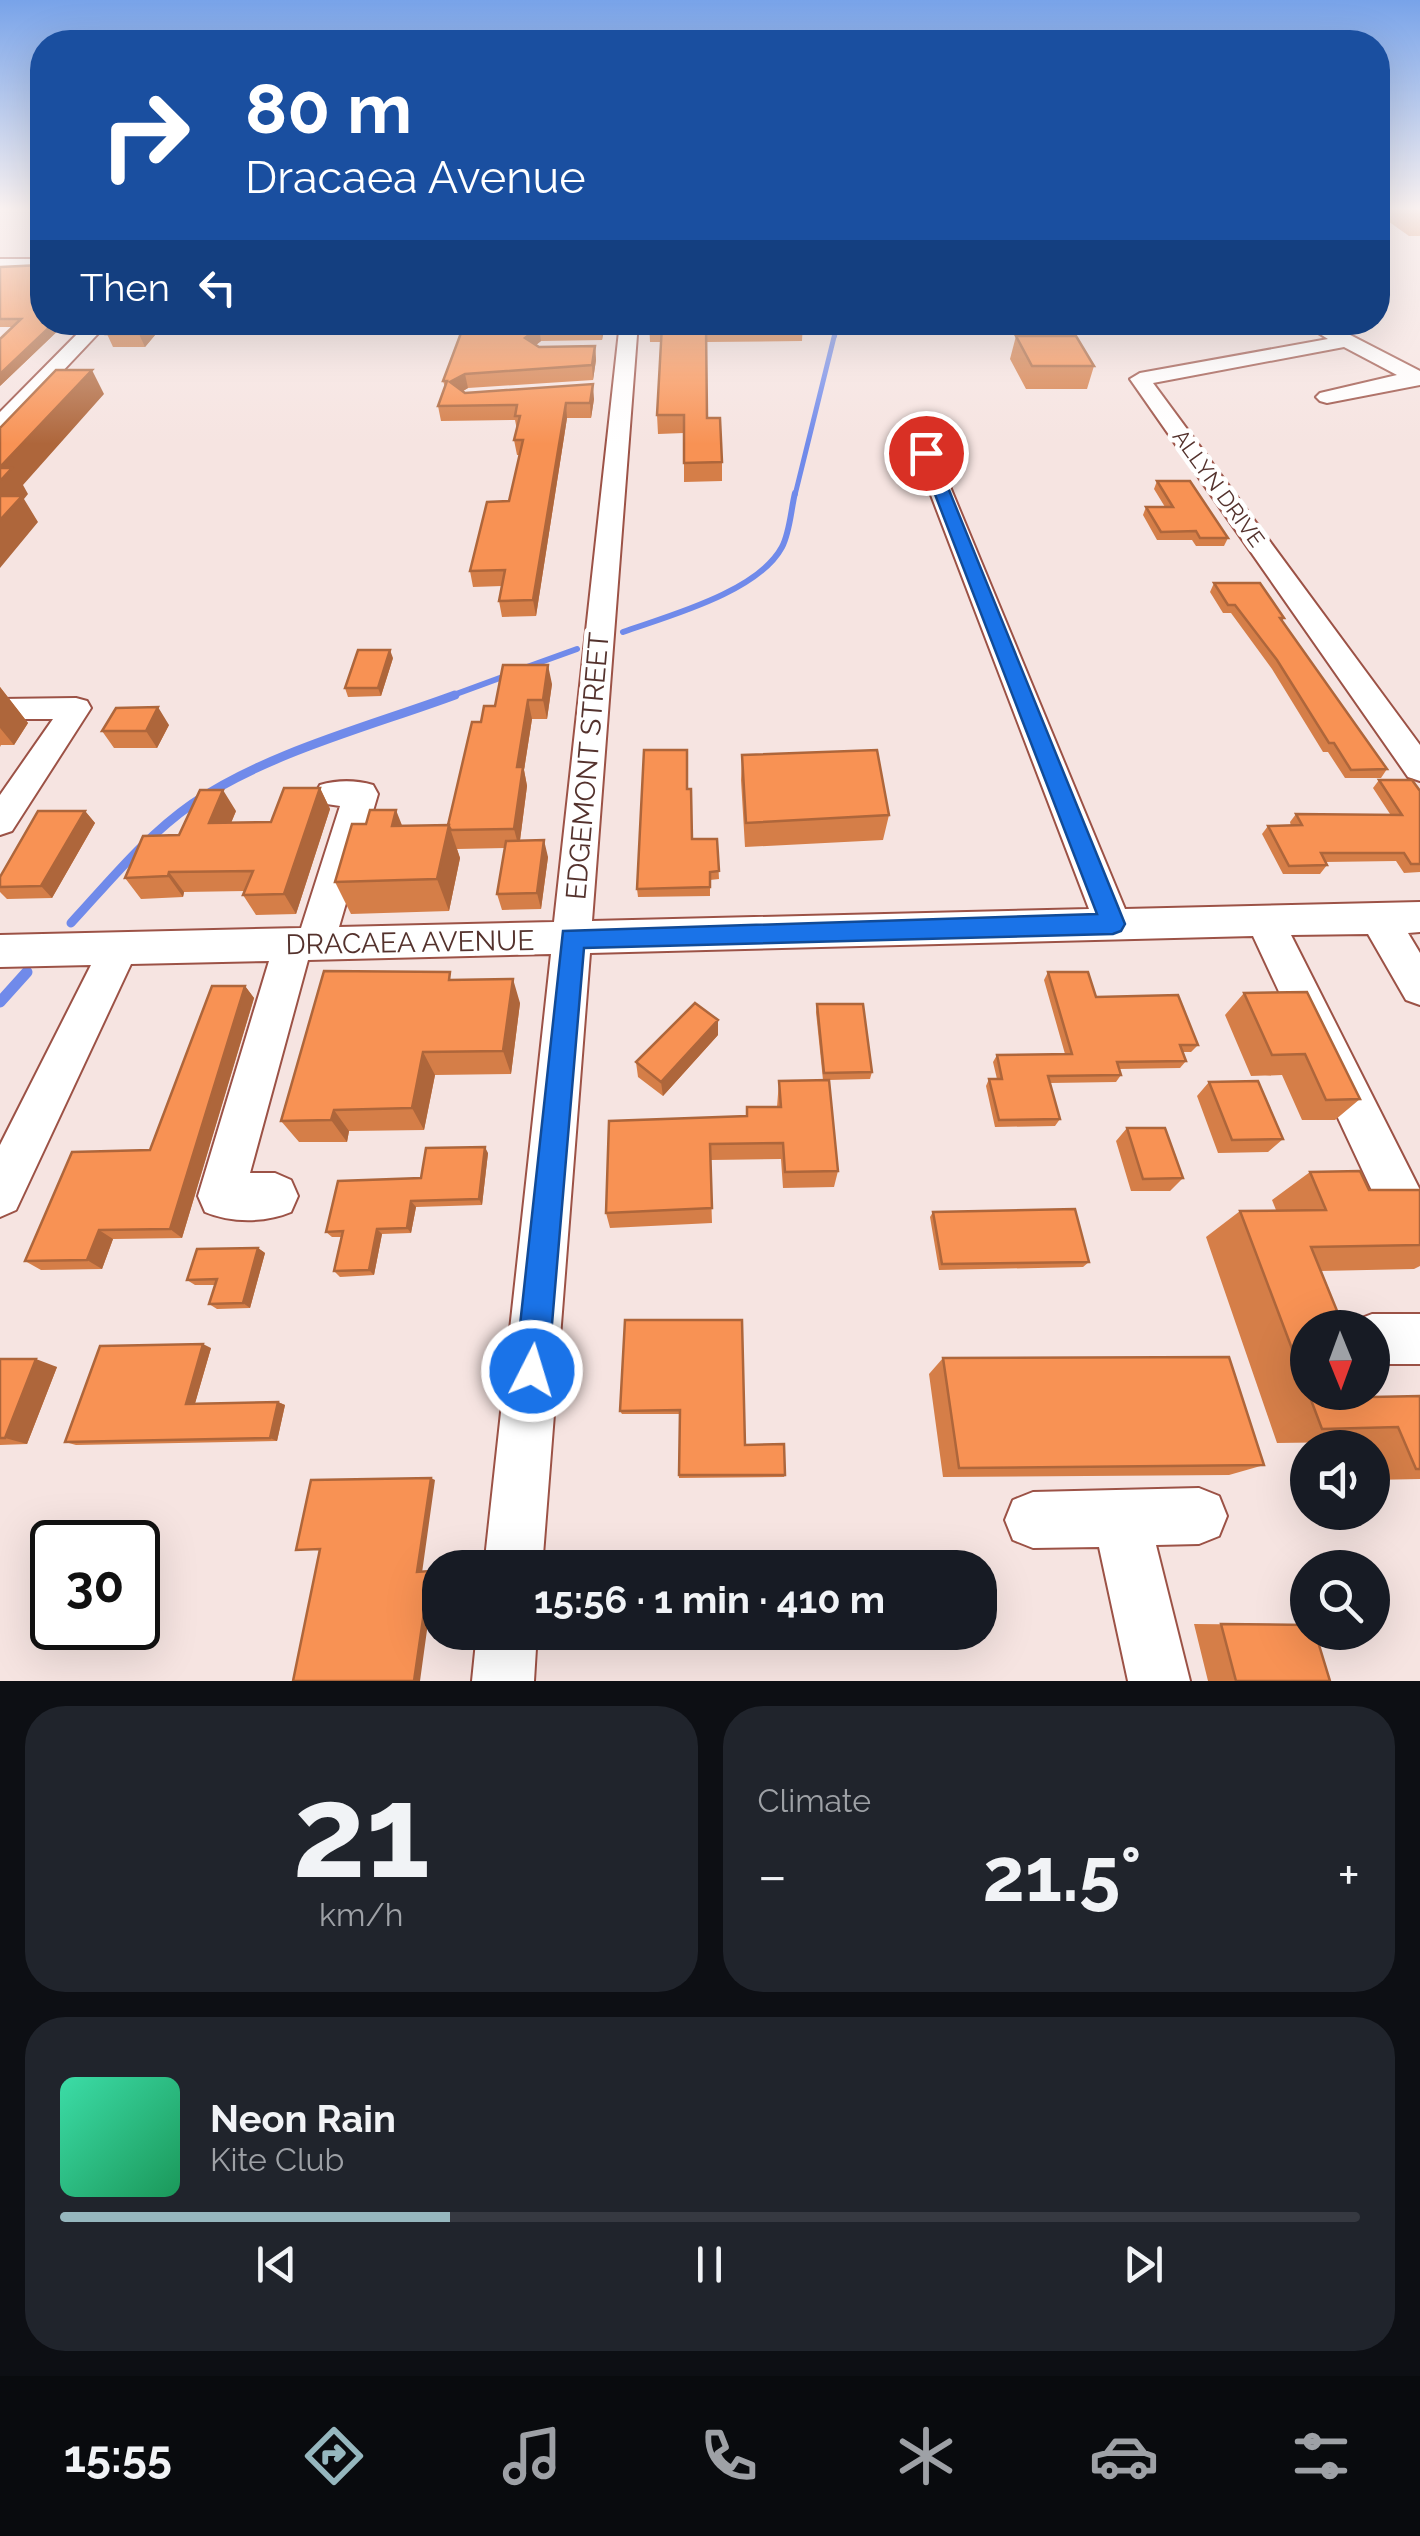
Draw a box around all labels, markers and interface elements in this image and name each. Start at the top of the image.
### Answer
text: 80 m [245,67,412,149]
icon: right [80,70,210,200]
text: Dracaea Avenue [245,151,586,204]
icon: left [190,260,245,315]
text: Then [80,265,170,310]
pin [884,411,969,496]
street label: ALLYN DRIVE [1168,424,1270,552]
icon: arrive [899,426,954,481]
street label: EDGEMONT STREET [559,631,616,901]
street label: DRACAEA AVENUE [285,924,535,961]
north arrow [1290,1310,1390,1410]
map controls [1290,1310,1390,1650]
position arrow [480,1319,584,1423]
button: sound [1290,1430,1390,1530]
speed limit sign: 30 [30,1520,160,1650]
button: search [1290,1550,1390,1650]
text: 15:56 · 1 min · 410 m [534,1577,885,1622]
text: 21 [292,1755,430,1907]
text: Climate [758,1782,871,1819]
text: 21.5° [983,1830,1142,1919]
text: − [758,1843,787,1908]
text: + [1337,1843,1360,1908]
text: km/h [319,1896,403,1933]
text: Neon Rain [210,2096,396,2141]
text: Kite Club [210,2141,344,2178]
icon: previous [249,2237,304,2292]
icon: pause [682,2237,737,2292]
icon: next [1116,2237,1171,2292]
icon: directions [299,2421,369,2491]
icon: music [497,2421,567,2491]
icon: phone [694,2421,764,2491]
icon: climate [891,2421,961,2491]
icon: car [1089,2421,1159,2491]
icon: filters [1286,2421,1356,2491]
text: 15:55 [64,2430,172,2483]

